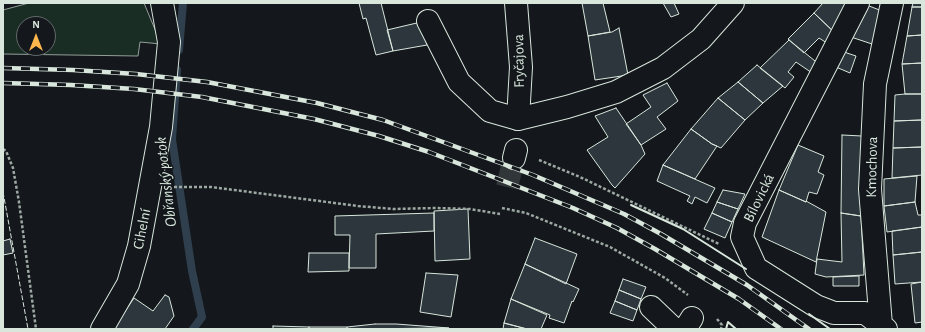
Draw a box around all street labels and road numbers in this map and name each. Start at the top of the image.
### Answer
street label: Fryčajova [510,34,528,88]
street label: Kmochova [862,136,882,198]
street label: Bílovická [740,171,778,225]
street label: Cihelní [129,207,155,251]

